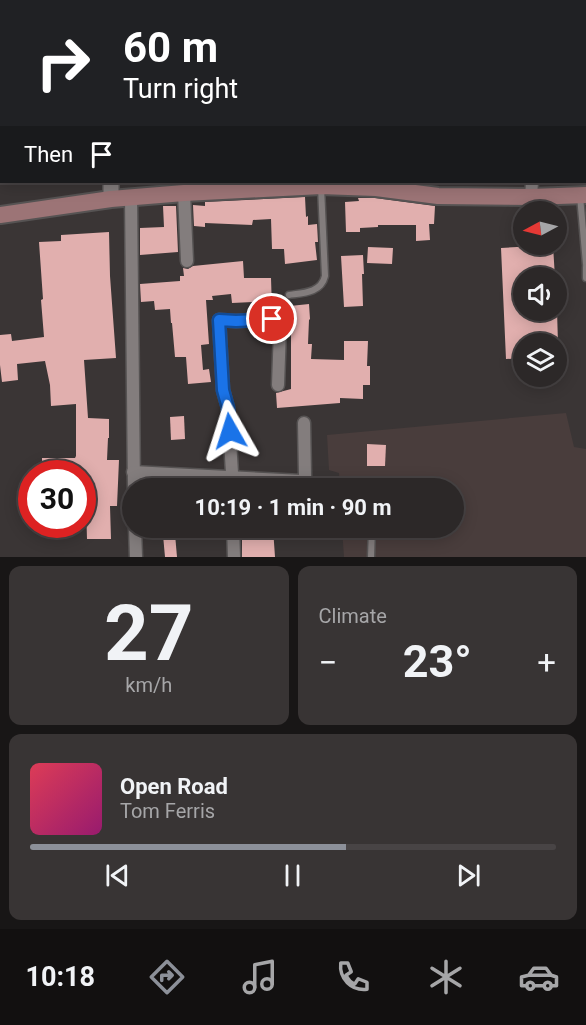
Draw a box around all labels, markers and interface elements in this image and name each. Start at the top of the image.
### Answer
text: 60 m [123,23,218,72]
icon: right [24,24,102,102]
text: Turn right [123,73,238,105]
icon: arrive [85,138,118,171]
text: Then [24,142,73,167]
north arrow [513,201,567,255]
map controls [513,201,567,387]
button: sound [513,267,567,321]
pin [246,293,297,344]
icon: arrive [255,302,288,335]
button: layers [513,333,567,387]
position arrow [198,399,262,463]
speed limit sign: 30 [18,460,96,538]
text: 10:19 · 1 min · 90 m [195,495,391,520]
text: 27 [104,588,194,679]
text: Climate [319,604,387,628]
text: 23° [403,635,472,688]
text: − [319,643,337,682]
text: + [537,643,556,682]
text: km/h [125,673,172,697]
text: Open Road [120,774,228,799]
text: Tom Ferris [120,799,215,823]
icon: previous [101,859,134,892]
icon: pause [276,859,309,892]
icon: next [452,859,485,892]
icon: directions [146,956,188,998]
icon: music [239,956,281,998]
icon: phone [332,956,374,998]
icon: climate [425,956,467,998]
icon: car [518,956,560,998]
text: 10:18 [26,961,95,993]

